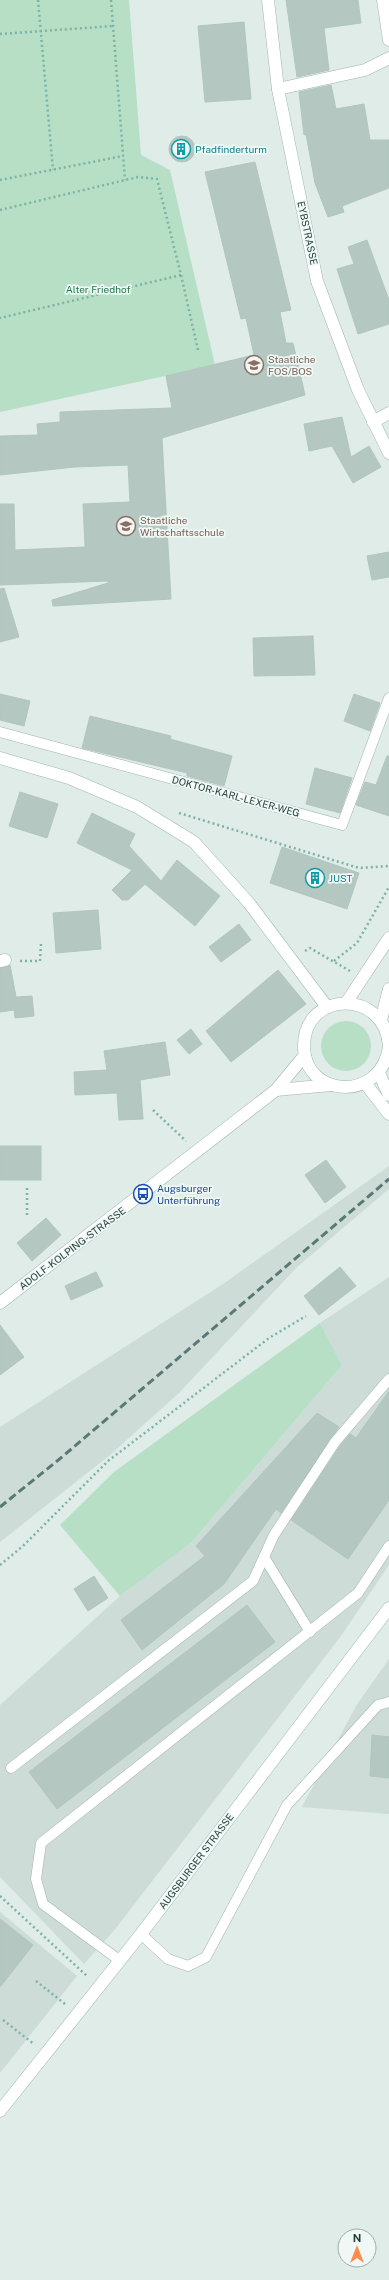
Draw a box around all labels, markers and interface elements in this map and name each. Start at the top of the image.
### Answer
building icon: Pfadfinderturm [170,138,192,160]
place label: Pfadfinderturm [195,143,267,155]
street label: EYBSTRASSE [295,200,321,266]
park label: Alter Friedhof [66,283,130,295]
place label: Staatliche FOS/BOS [268,353,316,377]
school or university icon: Staatliche FOS/BOS [243,354,265,376]
place label: Staatliche Wirtschaftsschule [140,514,225,538]
school or university icon: Staatliche Wirtschaftsschule [115,515,137,537]
street label: DOKTOR-KARL-LEXER-WEG [171,773,301,819]
building icon: JUST [304,867,326,889]
place label: JUST [329,872,352,884]
place label: Augsburger Unterführung [157,1182,220,1206]
bus stop icon: Augsburger Unterführung [132,1183,154,1205]
street label: ADOLF-KOLPING-STRASSE [16,1204,128,1292]
street label: AUGSBURGER STRASSE [156,1811,236,1911]
north arrow [337,2228,377,2268]
text: N [353,2232,361,2244]

